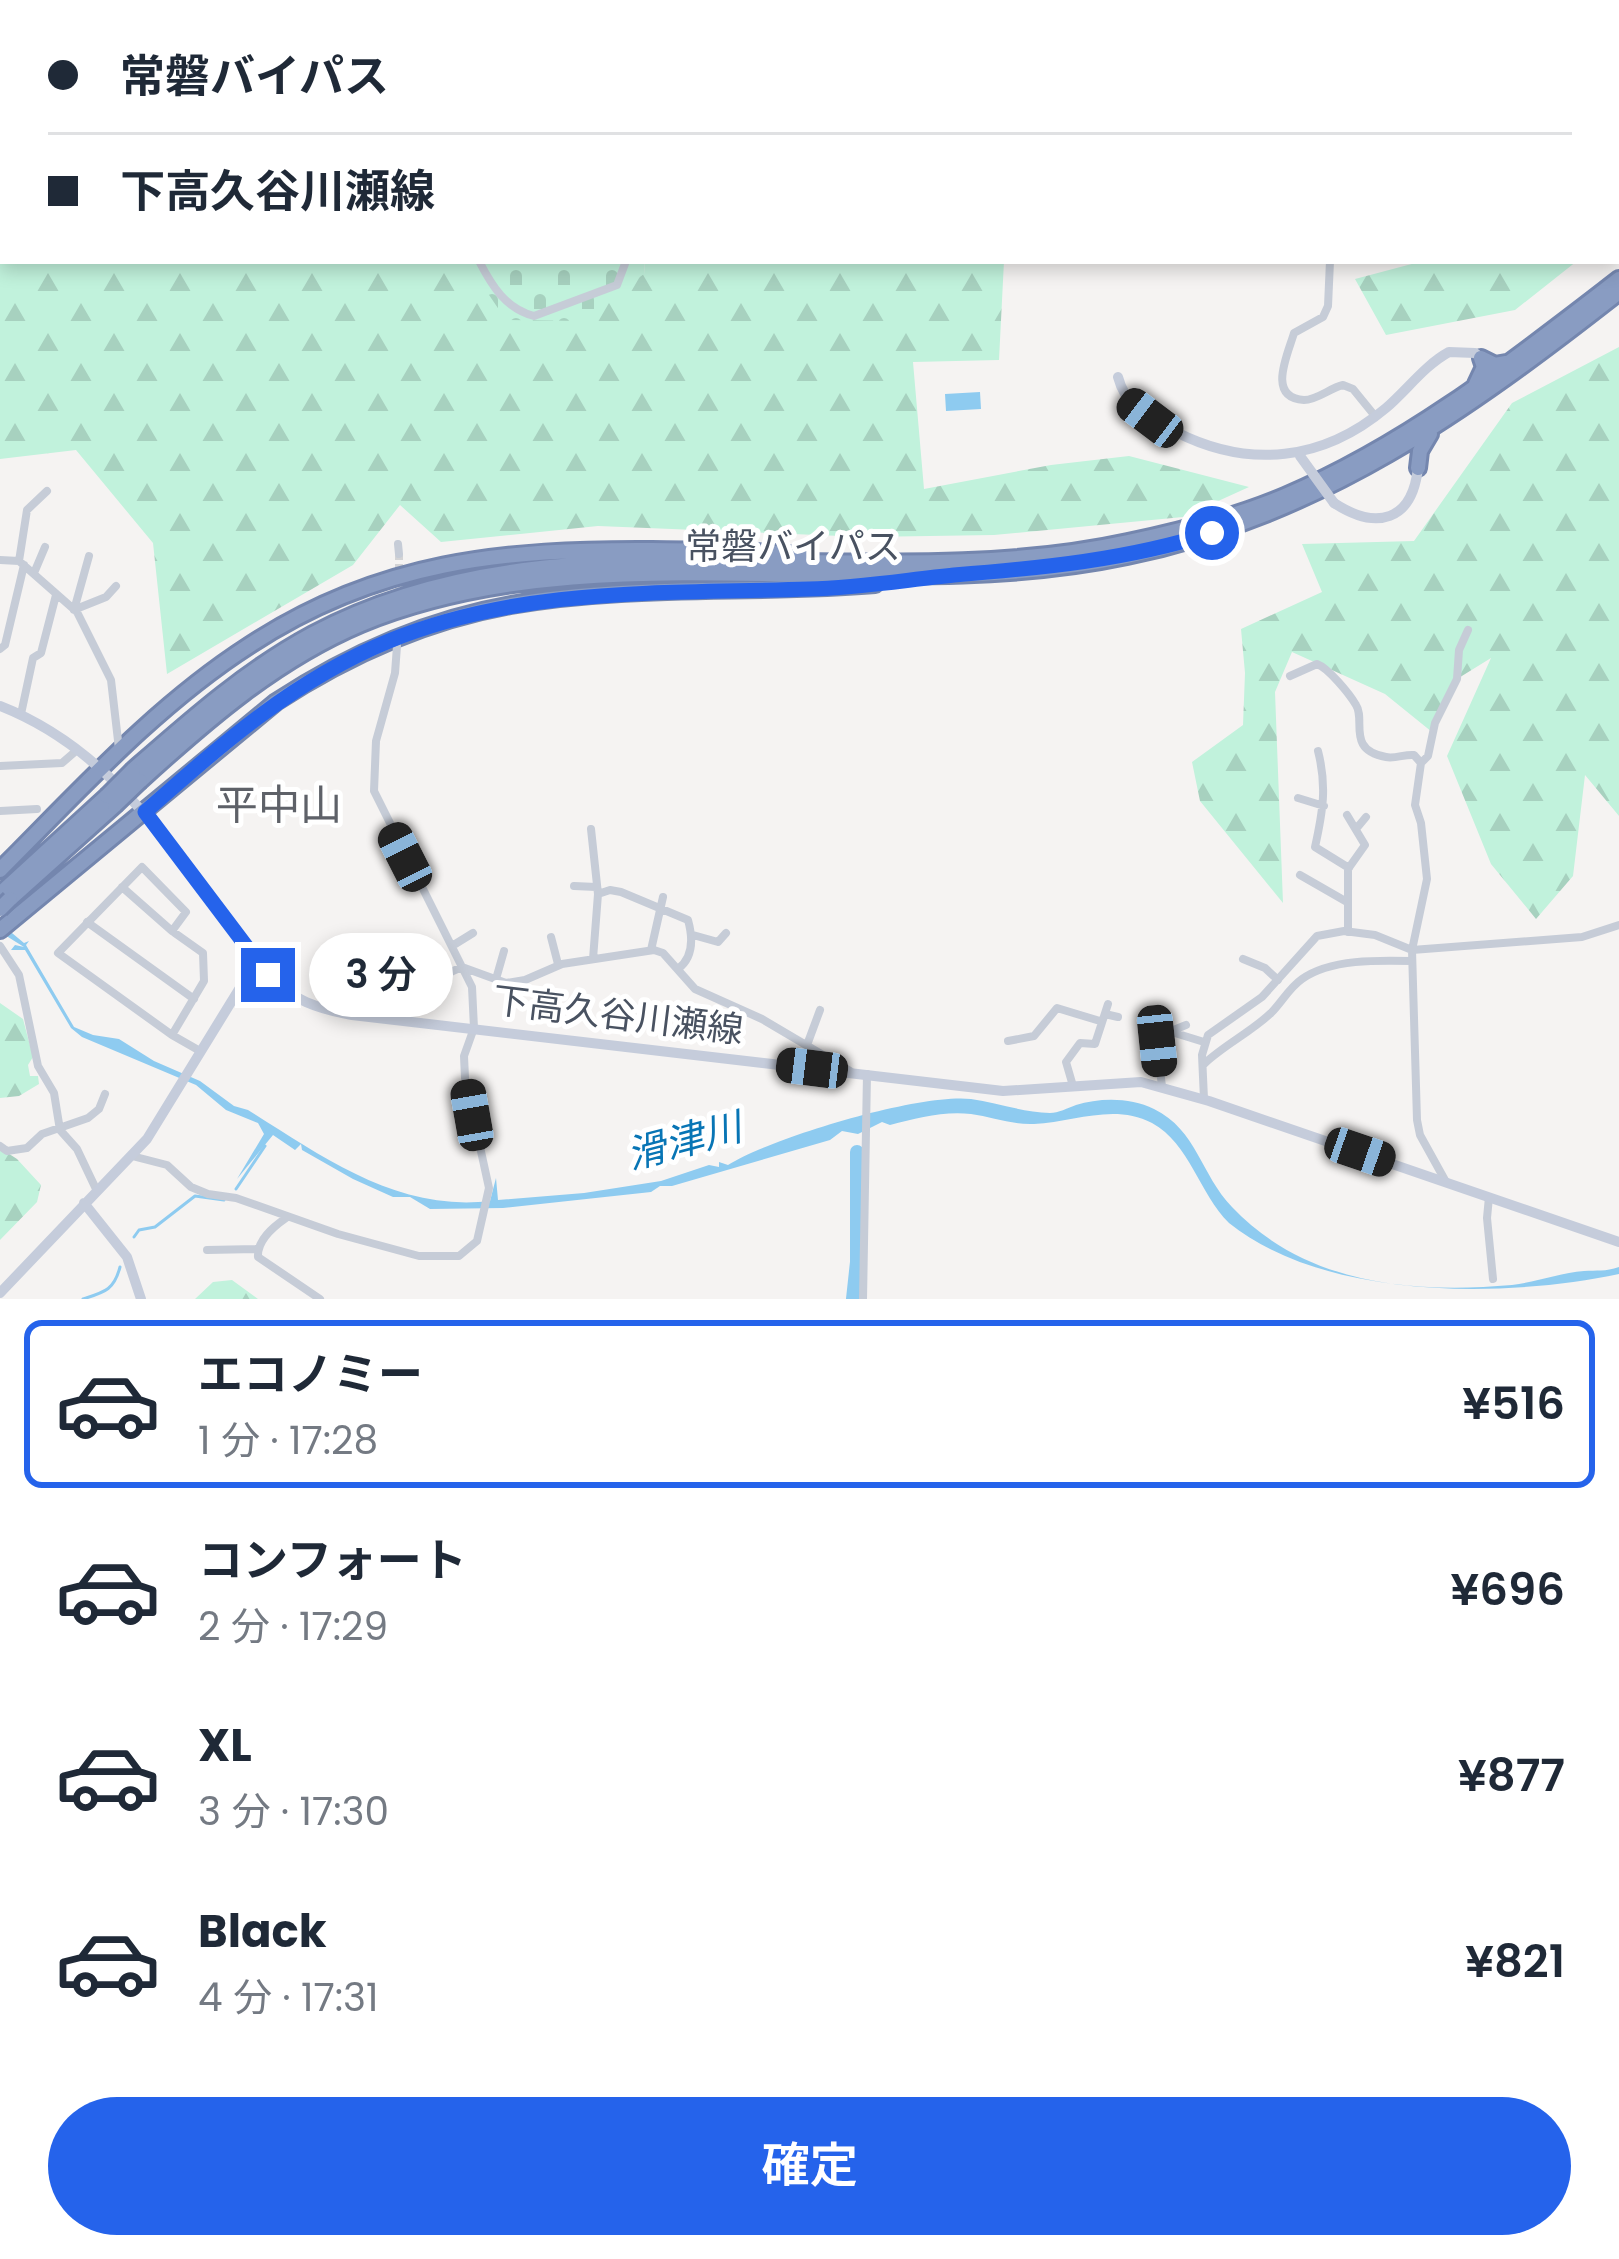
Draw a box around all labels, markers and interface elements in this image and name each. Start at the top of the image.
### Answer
text: 常磐バイパス [120,45,389,108]
text: 下高久谷川瀬線 [120,160,435,223]
car [1110,382,1190,454]
route start [1185,506,1239,560]
street label: 常磐バイパス [685,521,901,572]
district label: 平中山 [216,776,342,835]
car [373,817,437,897]
callout: 3 分 [310,933,454,1017]
text: 3 分 [345,947,417,1002]
route end [241,948,295,1002]
street label: 下高久谷川瀬線 [490,974,746,1056]
car [1135,1003,1179,1079]
car [774,1046,850,1090]
car [448,1076,496,1154]
water label: 滑津川 [620,1098,751,1183]
car [1320,1123,1400,1181]
text: エコノミー [198,1343,423,1406]
icon: car [54,1350,162,1458]
text: ¥516 [1462,1372,1565,1435]
text: 1 分 · 17:28 [198,1413,378,1468]
text: コンフォート [198,1529,467,1592]
icon: car [54,1536,162,1644]
text: ¥696 [1451,1558,1565,1621]
text: 2 分 · 17:29 [198,1599,388,1654]
text: XL [198,1714,252,1777]
icon: car [54,1722,162,1830]
text: ¥877 [1458,1744,1565,1807]
text: 3 分 · 17:30 [198,1784,389,1839]
text: Black [198,1900,327,1963]
icon: car [54,1908,162,2016]
text: ¥821 [1465,1930,1565,1993]
text: 4 分 · 17:31 [198,1970,379,2025]
button: 確定 [48,2097,1571,2235]

